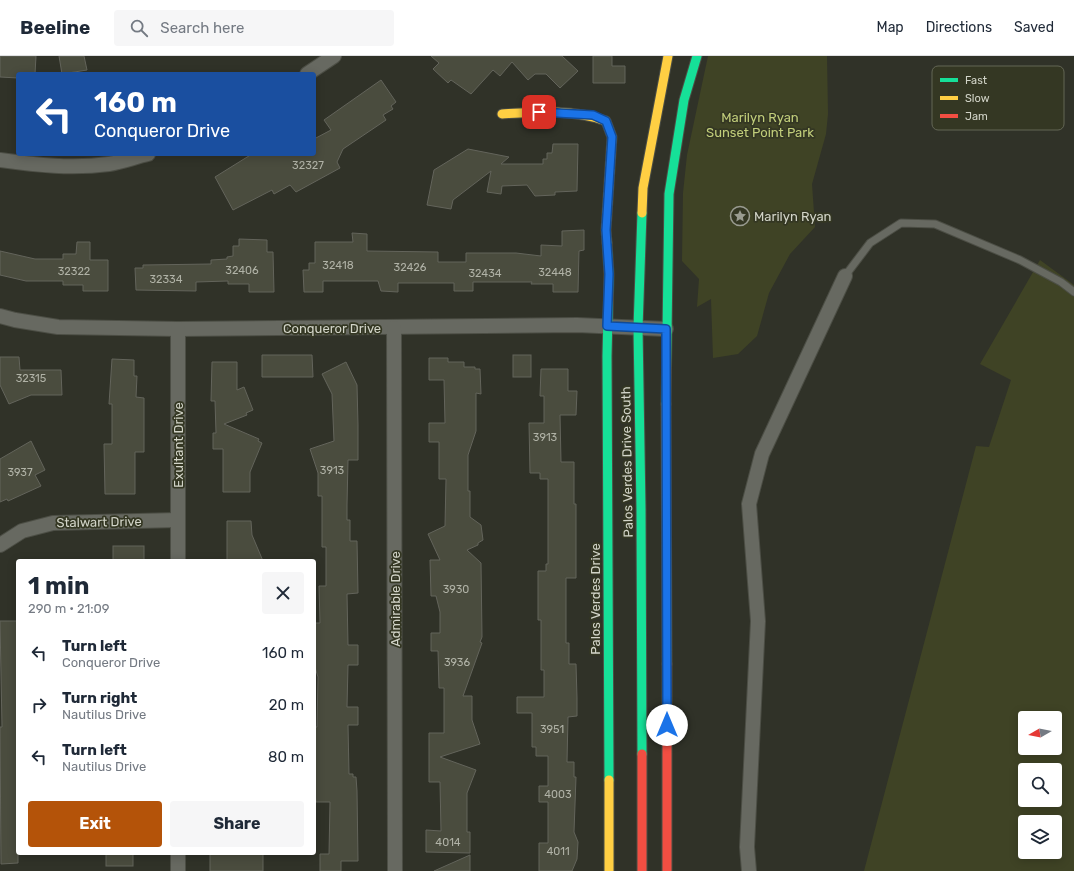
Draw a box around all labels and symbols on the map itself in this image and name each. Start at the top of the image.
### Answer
legend [932,66,1064,130]
text: Fast [965,74,988,87]
text: Slow [965,92,990,105]
pin [522,95,556,129]
park label: Marilyn Ryan Sunset Point Park [706,110,814,140]
text: Jam [965,110,988,123]
house number: 32327 [292,159,324,172]
place icon: Marilyn Ryan [729,205,751,227]
place label: Marilyn Ryan [754,209,831,224]
house number: 32418 [322,259,354,272]
house number: 32426 [394,261,427,274]
house number: 32406 [225,264,259,277]
house number: 32322 [58,265,90,278]
house number: 32448 [538,266,572,279]
house number: 32434 [468,267,502,280]
house number: 32334 [149,273,183,286]
street label: Conqueror Drive [283,321,381,336]
house number: 32315 [16,372,47,385]
street label: Palos Verdes Drive South [618,386,636,538]
street label: Exultant Drive [171,402,186,488]
house number: 3913 [533,431,558,444]
house number: 3913 [320,464,345,477]
house number: 3937 [7,466,33,479]
street label: Stalwart Drive [56,514,142,530]
street label: Palos Verdes Drive [588,543,603,655]
street label: Admirable Drive [388,551,403,647]
house number: 3930 [443,583,469,596]
house number: 3936 [444,656,470,669]
position arrow [646,704,688,746]
north arrow [1018,711,1062,755]
house number: 3951 [540,723,564,736]
house number: 4003 [544,788,572,801]
house number: 4014 [435,836,461,849]
house number: 4011 [546,845,570,858]

